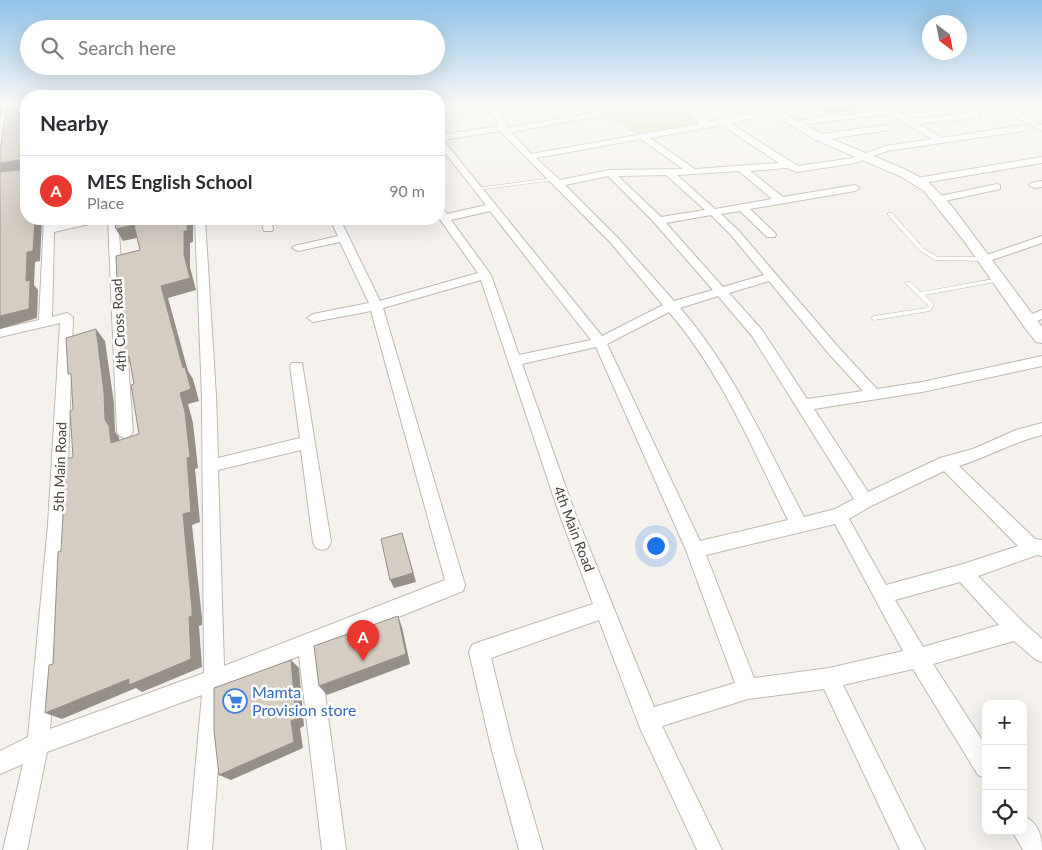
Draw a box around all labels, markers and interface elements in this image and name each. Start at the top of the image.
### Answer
north arrow [922,15,967,60]
search box [20,20,445,75]
icon: search [38,34,66,62]
text: Search here [78,36,176,59]
text: Nearby [40,110,108,135]
text: MES English School [87,170,252,193]
text: A [50,181,62,200]
text: 90 m [389,181,425,200]
text: Place [87,193,124,212]
street label: 4th Cross Road [108,278,129,372]
street label: 5th Main Road [49,422,70,512]
street label: 4th Main Road [550,484,599,574]
your location [643,533,669,559]
pin: A [347,620,379,661]
place label: Mamta Provision store [252,682,356,719]
supermarket icon: Mamta Provision store [222,688,248,714]
map controls [982,700,1027,835]
button: + [982,700,1027,745]
button: − [982,745,1027,790]
button: locate [982,790,1027,835]

